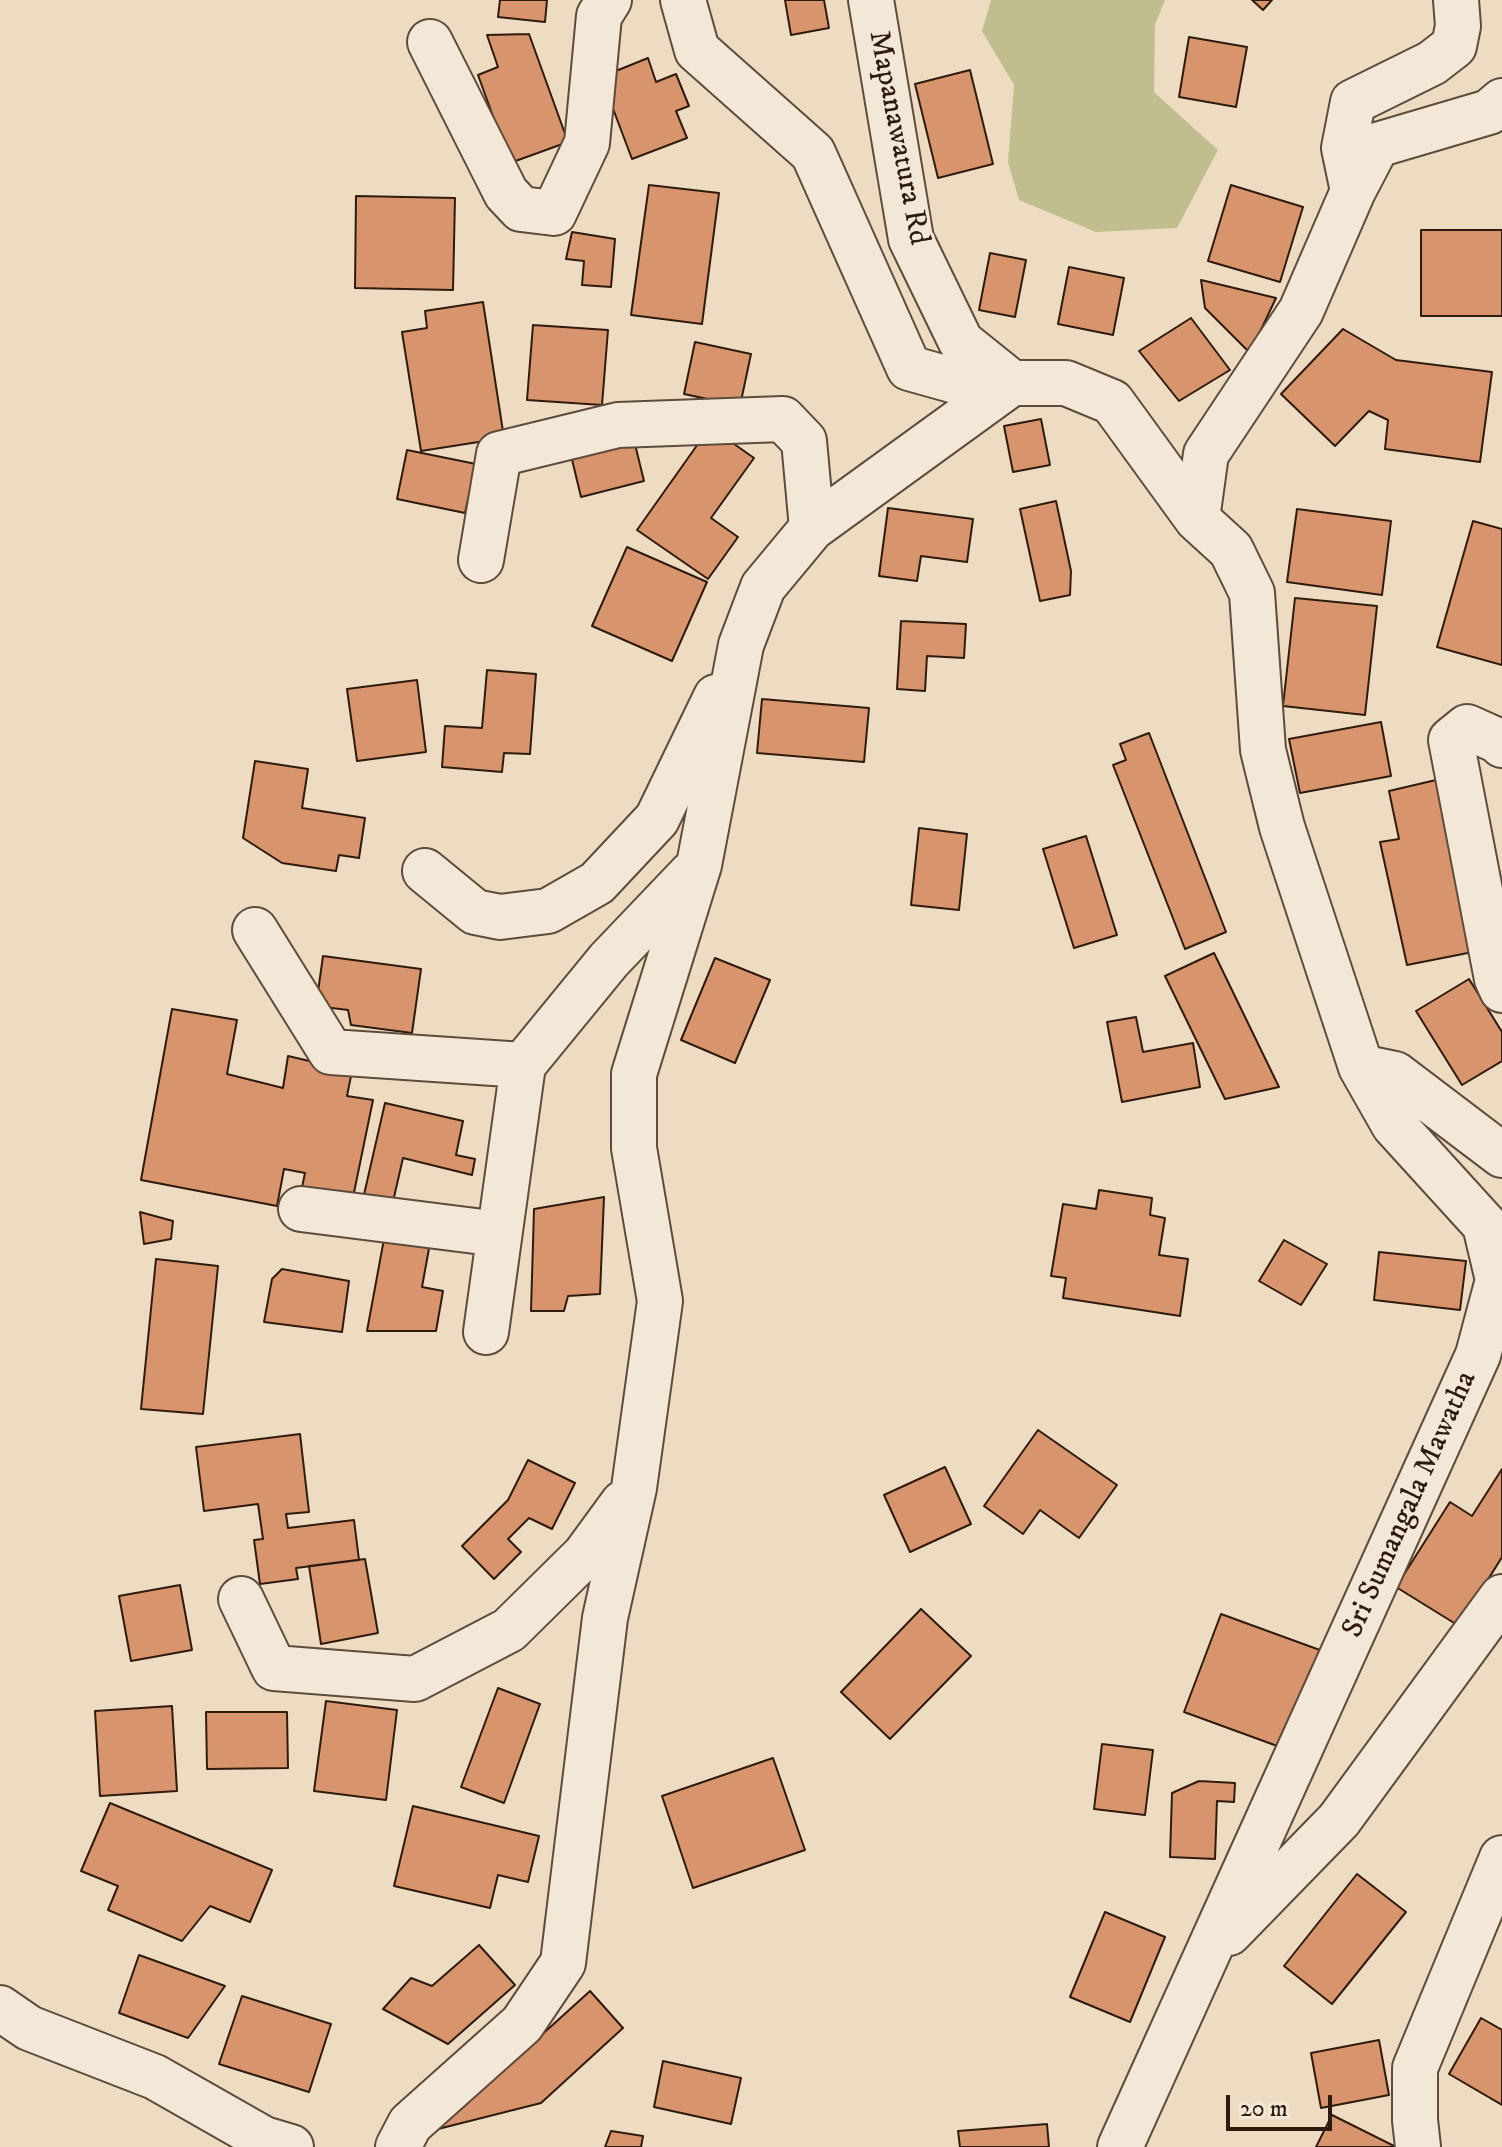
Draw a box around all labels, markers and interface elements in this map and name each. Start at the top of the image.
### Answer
street label: Mapanawatura Rd [859,28,935,248]
street label: Sri Sumangala Mawatha [1336,1366,1486,1644]
scale bar [1230,2079,1336,2129]
text: 20 m [1240,2094,1288,2124]

